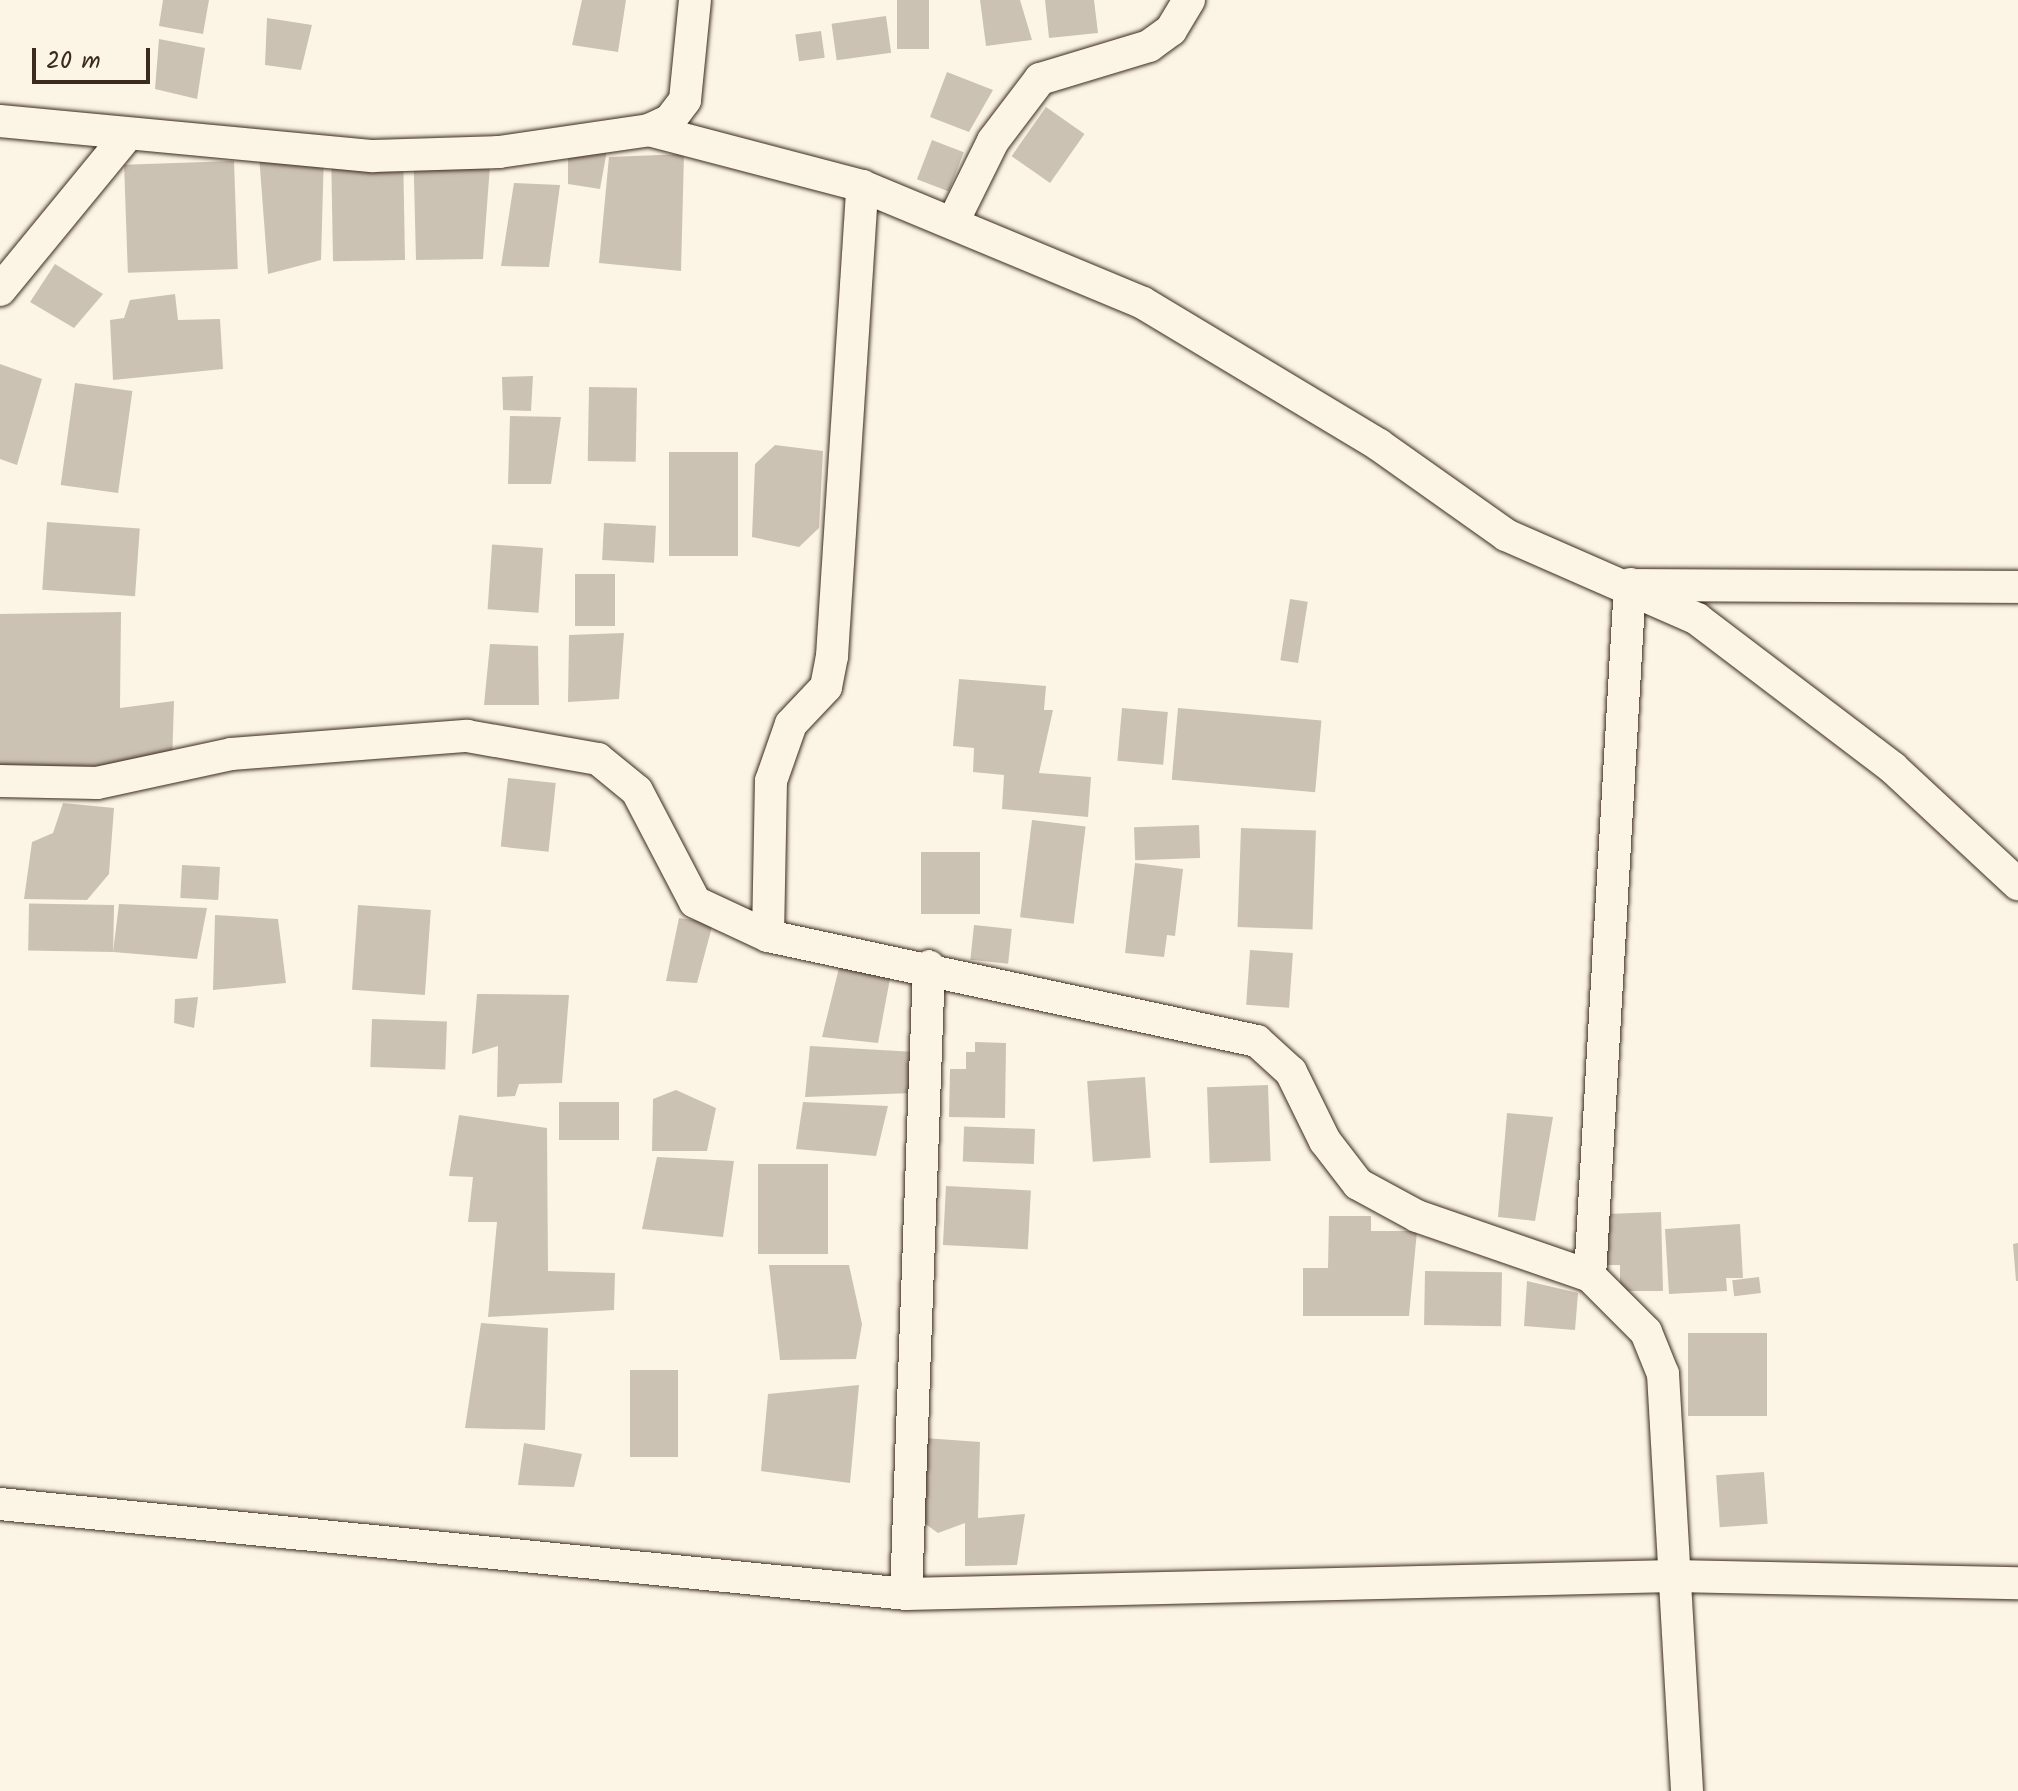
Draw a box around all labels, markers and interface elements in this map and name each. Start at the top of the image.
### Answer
scale bar [36,32,154,82]
text: 20 m [46,42,101,81]

